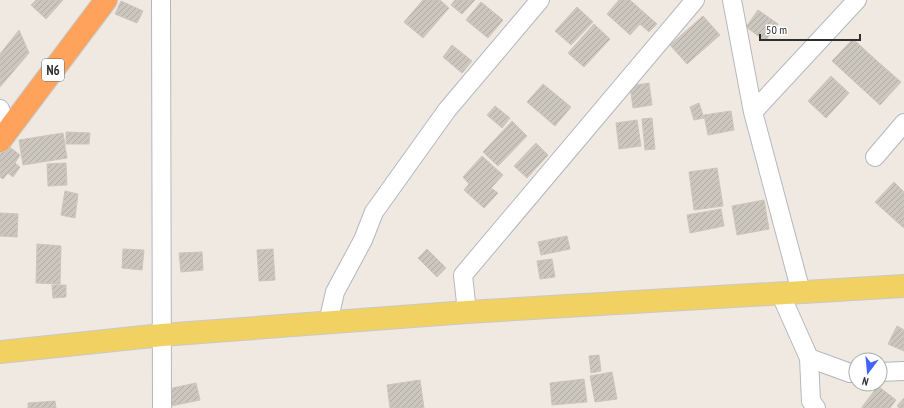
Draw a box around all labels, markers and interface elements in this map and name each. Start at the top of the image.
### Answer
scale bar [760,16,860,42]
text: 50 m [766,22,787,37]
road number: N6 [42,59,64,81]
north arrow [848,352,888,392]
text: N [860,374,870,389]

